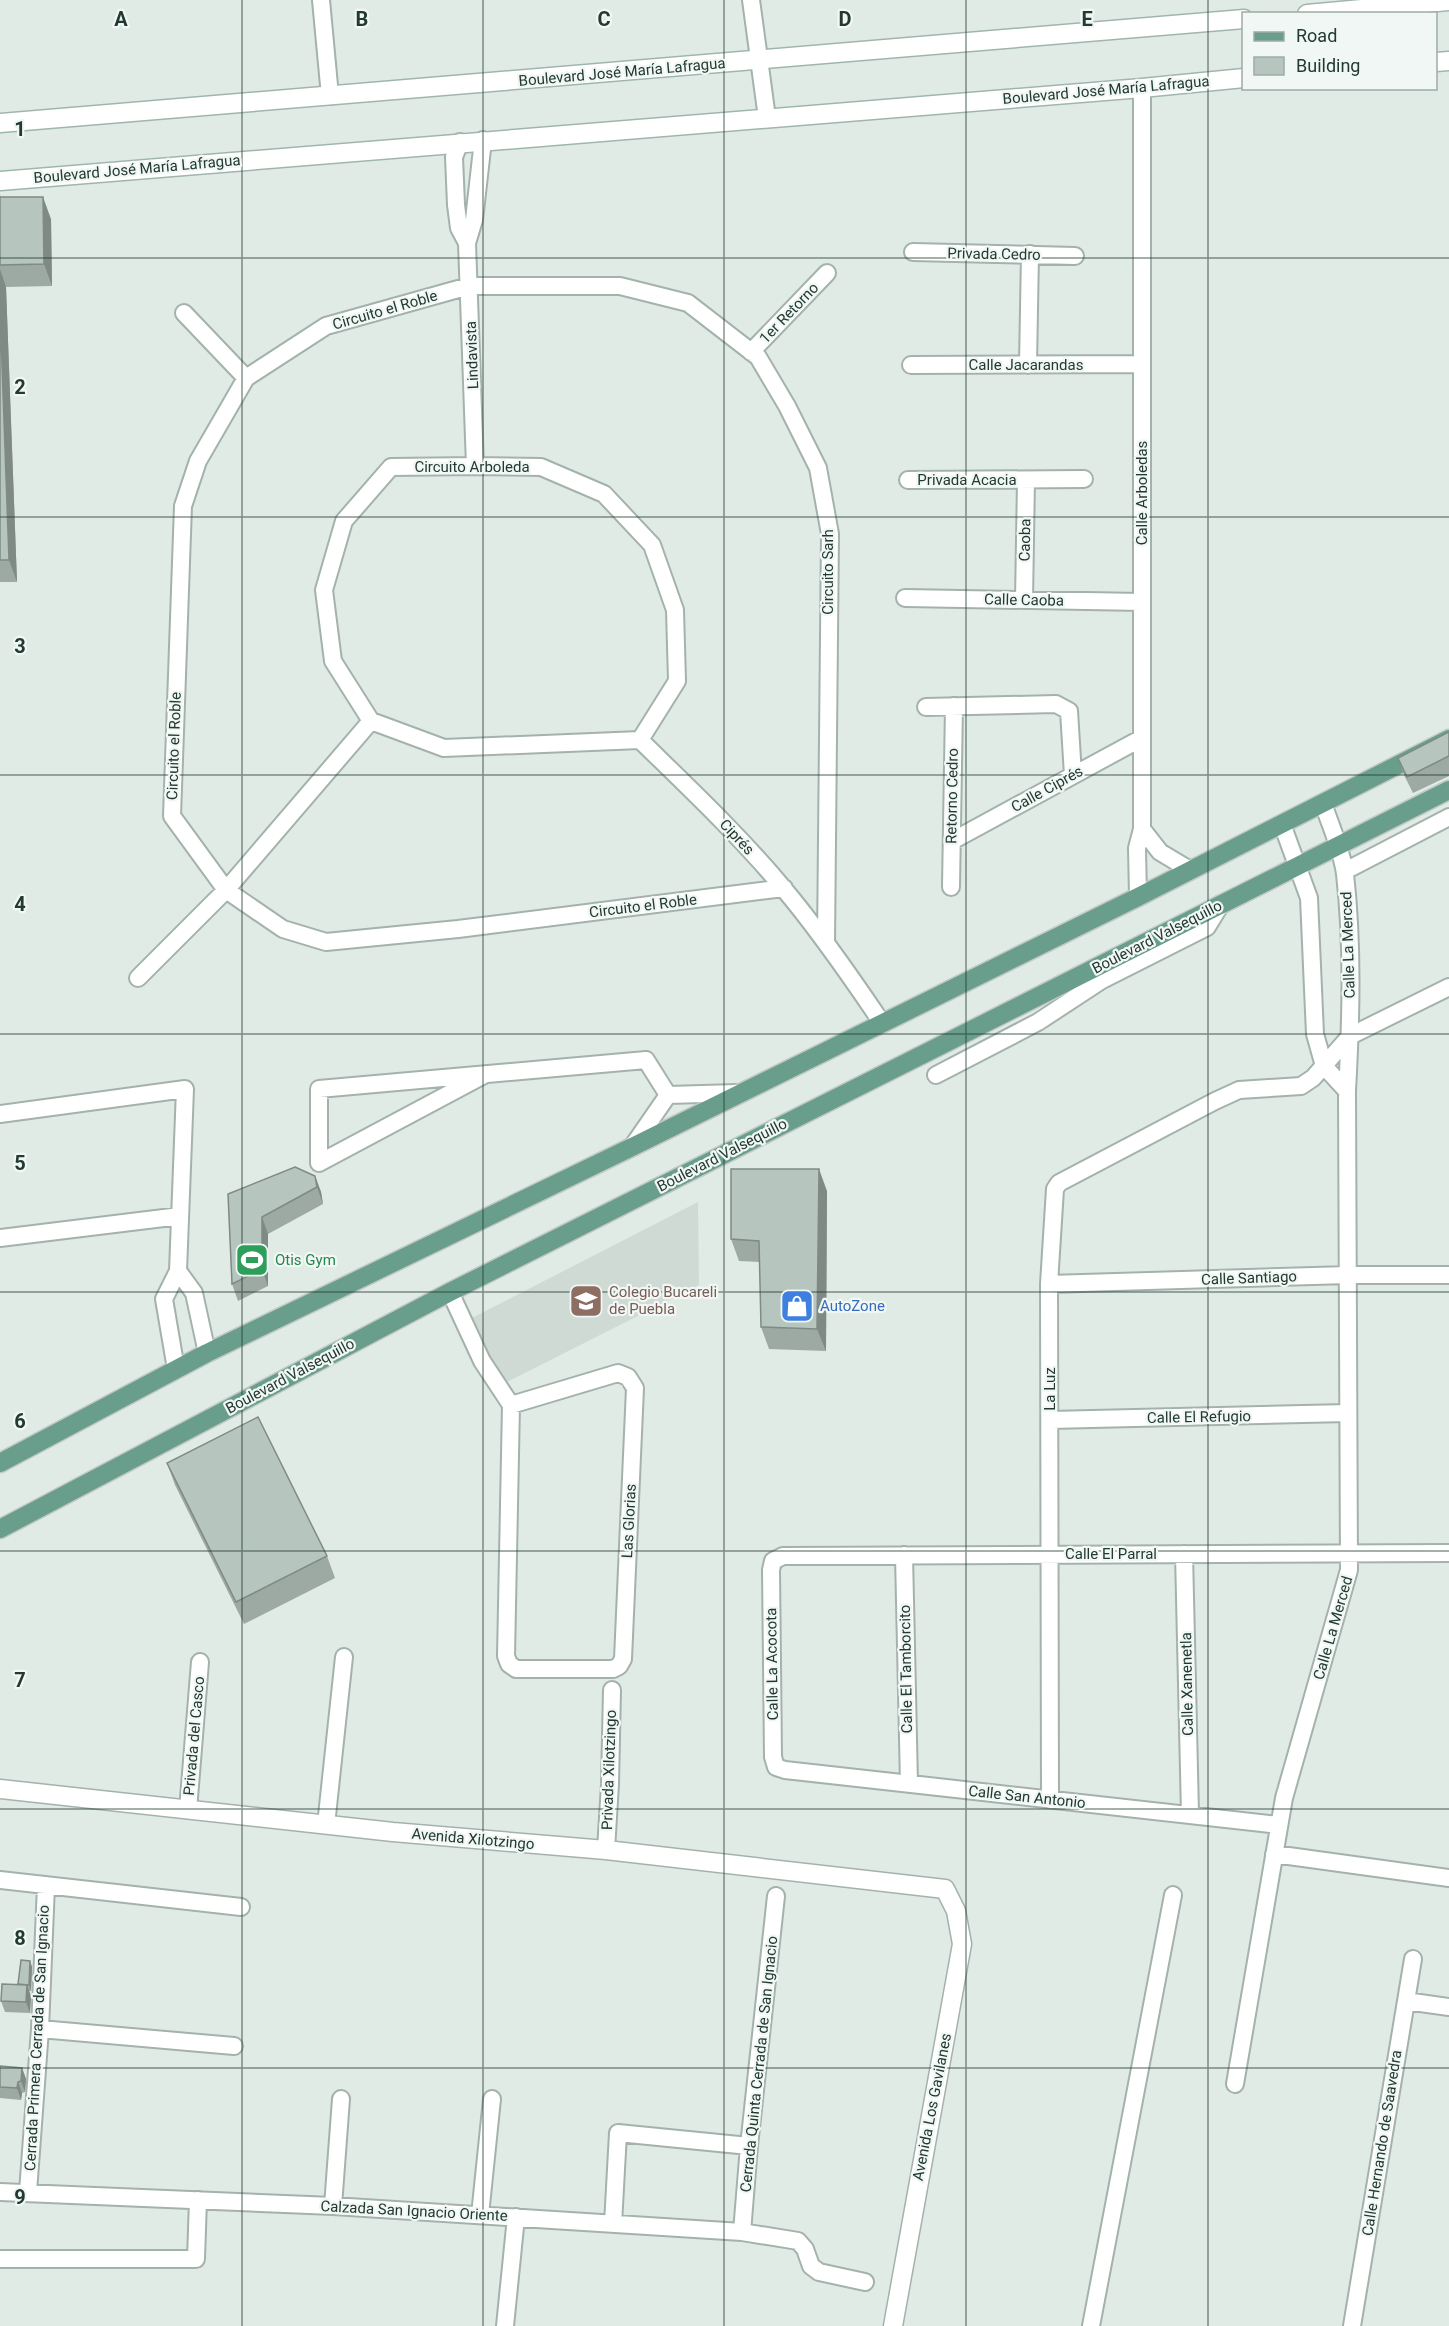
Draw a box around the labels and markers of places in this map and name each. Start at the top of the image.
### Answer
sports icon: Otis Gym [234,1242,270,1278]
place label: Otis Gym [275,1251,336,1269]
school or university icon: Colegio Bucareli de Puebla [568,1283,604,1319]
place label: Colegio Bucareli de Puebla [609,1283,717,1318]
shop icon: AutoZone [779,1288,815,1324]
place label: AutoZone [820,1297,885,1315]

